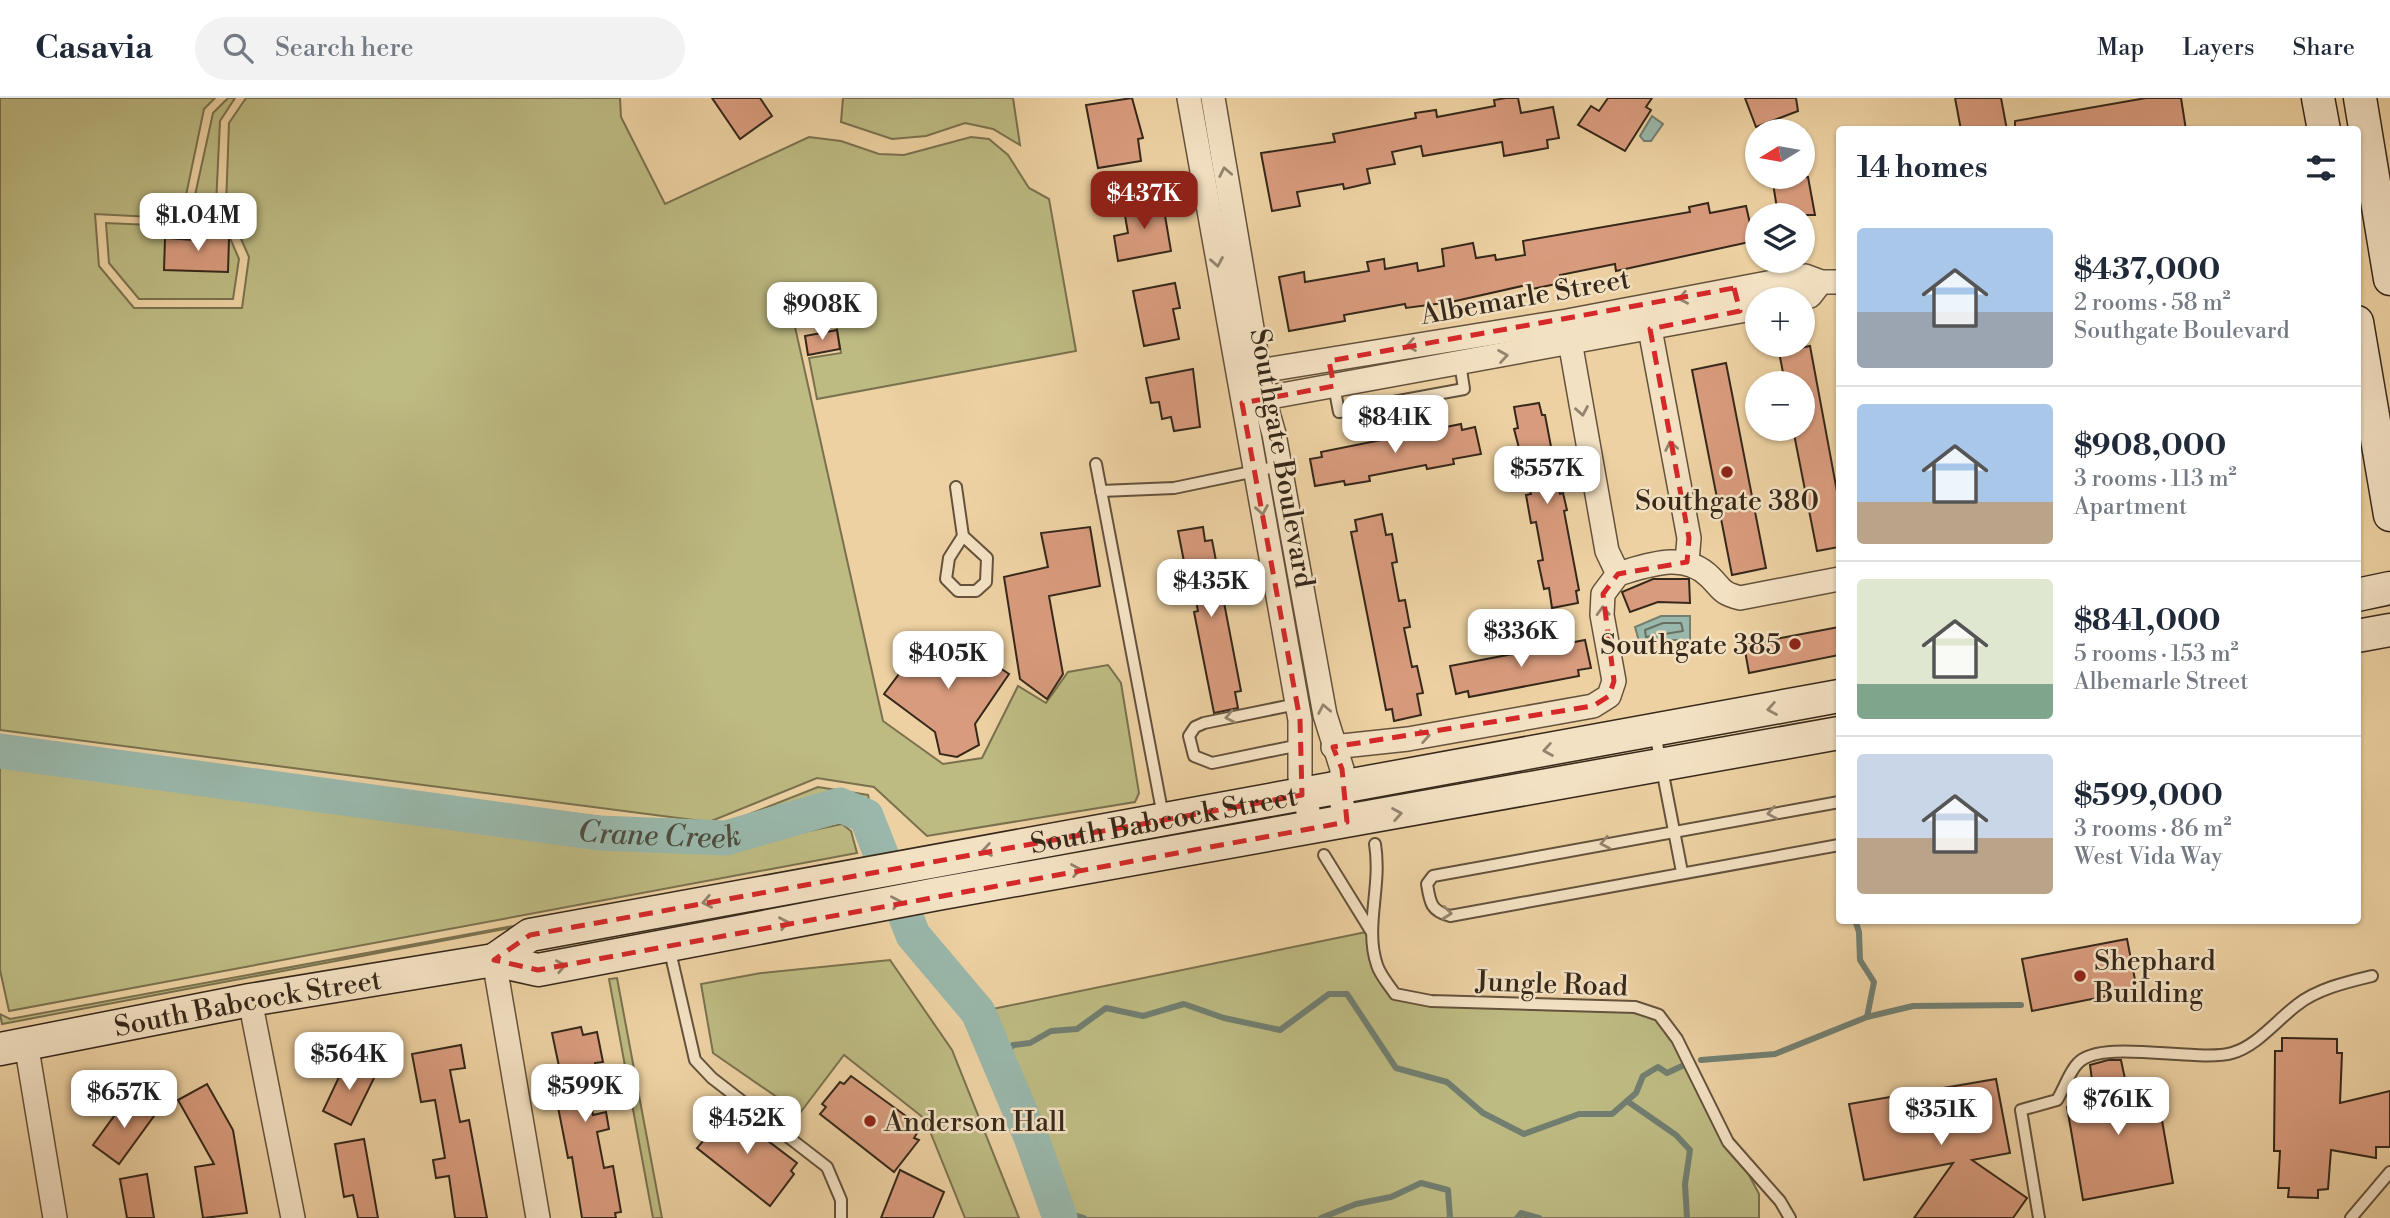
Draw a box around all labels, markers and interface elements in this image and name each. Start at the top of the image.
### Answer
search box [195,17,685,80]
text: Casavia [35,28,153,69]
icon: search [219,29,257,67]
text: Search here [275,32,414,64]
text: Map [2097,33,2144,63]
text: Layers [2182,33,2254,63]
text: Share [2292,33,2355,63]
north arrow [1745,119,1815,189]
map controls [1745,119,1815,441]
text: 14 homes [1857,149,1988,187]
icon: filters [2302,149,2340,187]
one-way arrow [1218,166,1233,178]
pin: $437K [1095,172,1193,231]
text: $437K [1107,180,1181,208]
pin: $1.04M [141,194,255,253]
text: $1.04M [156,202,240,230]
button: layers [1745,203,1815,273]
text: $437,000 [2074,251,2220,289]
one-way arrow [1208,256,1223,268]
icon: home [1913,256,1997,340]
street label: Albemarle Street [1417,262,1633,333]
pin: $908K [773,282,871,342]
button: + [1745,287,1815,357]
text: 2 rooms · 58 m² [2074,289,2231,317]
one-way arrow [1677,290,1689,305]
text: $908K [783,291,861,319]
text: Southgate Boulevard [2074,317,2290,345]
street label: Southgate Boulevard [1242,326,1322,591]
one-way arrow [1405,337,1417,352]
one-way arrow [1497,349,1508,364]
button: − [1745,371,1815,441]
pin: $841K [1346,396,1444,455]
text: $841K [1358,404,1432,432]
one-way arrow [1574,405,1589,417]
text: $908,000 [2074,427,2226,465]
icon: home [1913,432,1997,516]
one-way arrow [1665,440,1680,452]
pin: $557K [1498,446,1596,506]
text: $557K [1510,455,1584,483]
marker: Southgate 380 [1719,464,1735,480]
text: 3 rooms · 113 m² [2074,465,2237,493]
place label: Southgate 380 [1635,484,1819,519]
text: Apartment [2074,493,2187,521]
one-way arrow [1254,504,1269,516]
pin: $435K [1162,560,1260,619]
text: $435K [1173,568,1249,596]
text: $841,000 [2074,602,2221,640]
one-way arrow [1595,606,1610,617]
icon: home [1913,607,1997,691]
pin: $336K [1472,610,1570,669]
text: $336K [1484,618,1558,646]
place label: Southgate 385 [1600,628,1781,663]
pin: $405K [899,632,997,691]
marker: Southgate 385 [1787,636,1803,652]
text: $405K [909,640,987,668]
text: 5 rooms · 153 m² [2074,640,2239,668]
text: Albemarle Street [2074,668,2248,696]
one-way arrow [1766,700,1778,715]
one-way arrow [1317,703,1332,715]
one-way arrow [1224,709,1236,724]
one-way arrow [1419,729,1431,744]
one-way arrow [1542,741,1554,756]
text: $599,000 [2074,777,2223,815]
street label: South Babcock Street [1028,779,1300,862]
icon: home [1913,782,1997,866]
one-way arrow [1766,805,1778,820]
one-way arrow [1391,807,1403,822]
water label: Crane Creek [575,812,746,858]
text: 3 rooms · 86 m² [2074,815,2231,843]
one-way arrow [1599,835,1611,850]
one-way arrow [981,842,993,857]
text: West Vida Way [2074,843,2222,871]
one-way arrow [1070,863,1082,878]
one-way arrow [701,894,713,909]
one-way arrow [890,895,902,910]
one-way arrow [1441,905,1453,920]
one-way arrow [779,916,790,931]
place label: Shephard Building [2093,944,2216,1011]
one-way arrow [555,959,567,974]
street label: South Babcock Street [111,963,384,1045]
street label: Jungle Road [1474,964,1629,1005]
marker: Shephard Building [2072,968,2088,984]
pin: $564K [300,1032,398,1092]
text: $564K [311,1041,387,1069]
pin: $599K [536,1065,634,1124]
pin: $657K [75,1070,173,1130]
text: $599K [547,1073,623,1101]
pin: $761K [2069,1077,2167,1137]
text: $657K [87,1079,161,1107]
text: $761K [2083,1086,2153,1114]
pin: $351K [1892,1088,1990,1147]
pin: $452K [698,1096,796,1156]
text: $351K [1905,1096,1977,1124]
text: $452K [709,1105,785,1133]
place label: Anderson Hall [883,1105,1066,1140]
marker: Anderson Hall [862,1113,878,1129]

